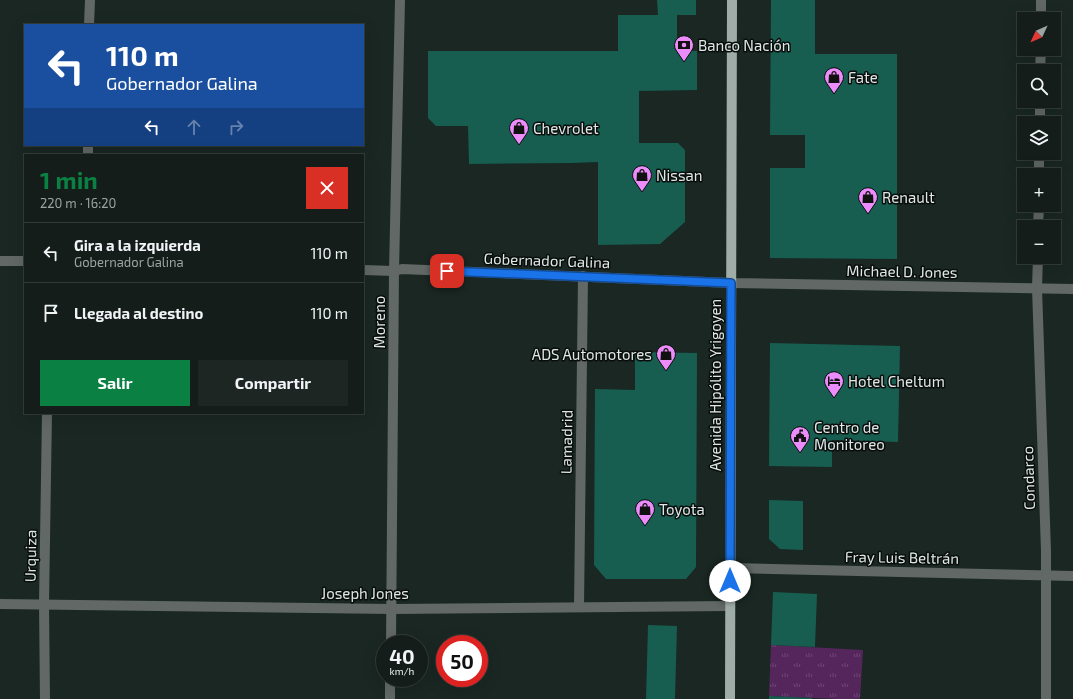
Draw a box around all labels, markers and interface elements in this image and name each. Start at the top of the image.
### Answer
north arrow [1017,12,1061,56]
map controls [1017,12,1061,264]
bank icon: Banco Nación [673,34,695,62]
place label: Banco Nación [698,36,790,54]
text: 110 m [106,38,179,72]
icon: left [40,40,92,92]
button: search [1017,64,1061,108]
shop icon: Fate [823,66,845,94]
place label: Fate [848,68,878,86]
text: Gobernador Galina [106,72,258,94]
icon: left [141,116,163,138]
icon: ahead [183,116,205,138]
icon: right [225,116,247,138]
button: layers [1017,116,1061,160]
shop icon: Chevrolet [508,117,530,145]
place label: Chevrolet [533,119,599,137]
shop icon: Nissan [631,164,653,192]
text: 1 min [40,165,98,194]
place label: Nissan [656,166,703,184]
button: close [306,167,348,209]
button: + [1017,168,1061,212]
shop icon: Renault [857,186,879,214]
place label: Renault [882,188,935,206]
text: 220 m · 16:20 [40,195,116,211]
button: − [1017,220,1061,264]
text: Gira a la izquierda [74,236,201,254]
icon: left [40,242,62,264]
text: 110 m [311,244,348,262]
street label: Gobernador Galina [483,249,611,271]
text: Gobernador Galina [74,254,184,270]
pin [430,254,464,288]
icon: arrive [436,260,458,282]
street label: Michael D. Jones [846,261,958,281]
street label: Moreno [370,296,388,348]
street label: Avenida Hipólito Yrigoyen [706,299,724,471]
icon: arrive [40,302,62,324]
text: Llegada al destino [74,304,203,322]
text: 110 m [311,304,348,322]
shop icon: ADS Automotores [655,343,677,371]
place label: ADS Automotores [532,345,652,363]
button: Salir [40,360,190,406]
button: Compartir [198,360,348,406]
hotel icon: Hotel Cheltum [823,370,845,398]
place label: Hotel Cheltum [848,372,945,390]
street label: Lamadrid [556,410,576,474]
place label: Centro de Monitoreo [814,418,885,453]
public building icon: Centro de Monitoreo [789,425,811,453]
street label: Condarco [1018,446,1038,510]
shop icon: Toyota [634,498,656,526]
place label: Toyota [659,500,705,518]
street label: Urquiza [21,530,39,582]
street label: Fray Luis Beltrán [845,547,959,567]
position arrow [709,560,751,602]
street label: Joseph Jones [321,584,409,602]
speed limit sign: 50 [436,635,488,687]
text: 40 [389,644,415,668]
text: km/h [390,665,414,677]

